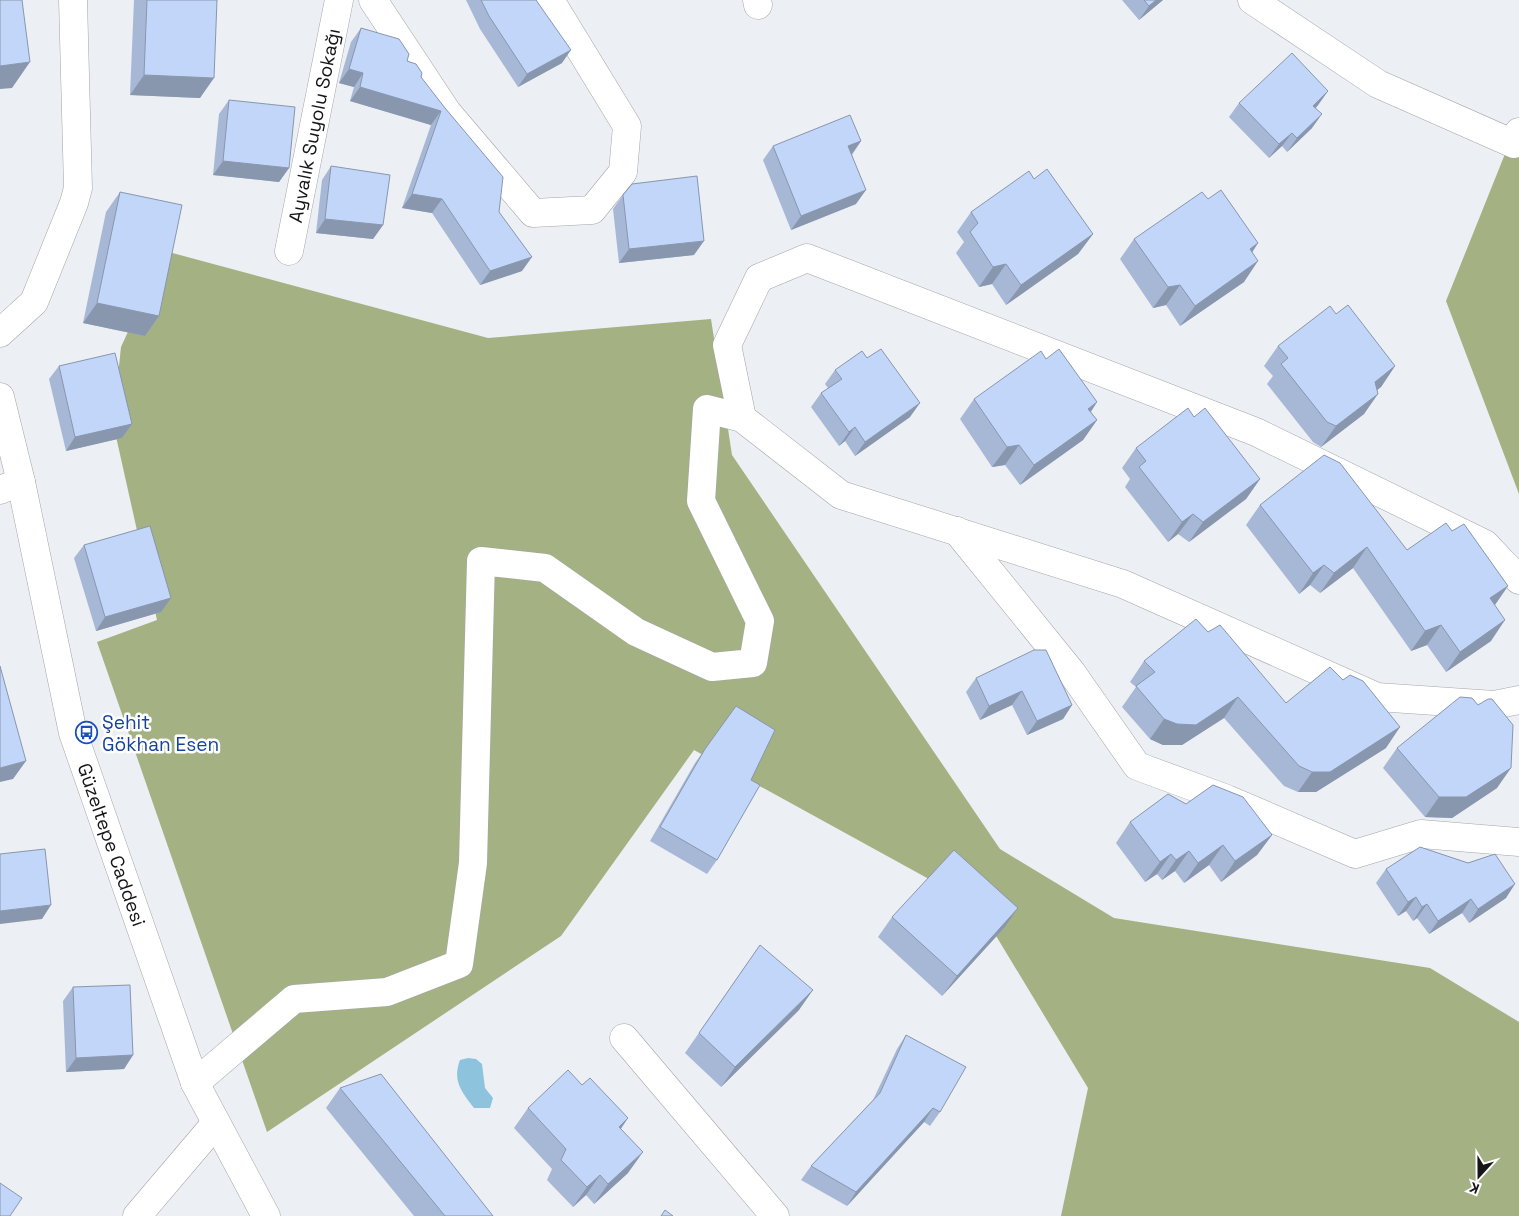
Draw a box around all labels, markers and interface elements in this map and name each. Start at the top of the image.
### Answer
street label: Ayvalık Suyolu Sokağı [282,26,346,225]
place label: Şehit Gökhan Esen [102,710,219,757]
bus stop icon: Şehit Gökhan Esen [74,721,98,745]
street label: Güzeltepe Caddesi [72,760,152,929]
north arrow [1454,1151,1504,1201]
text: K [1467,1178,1482,1198]

